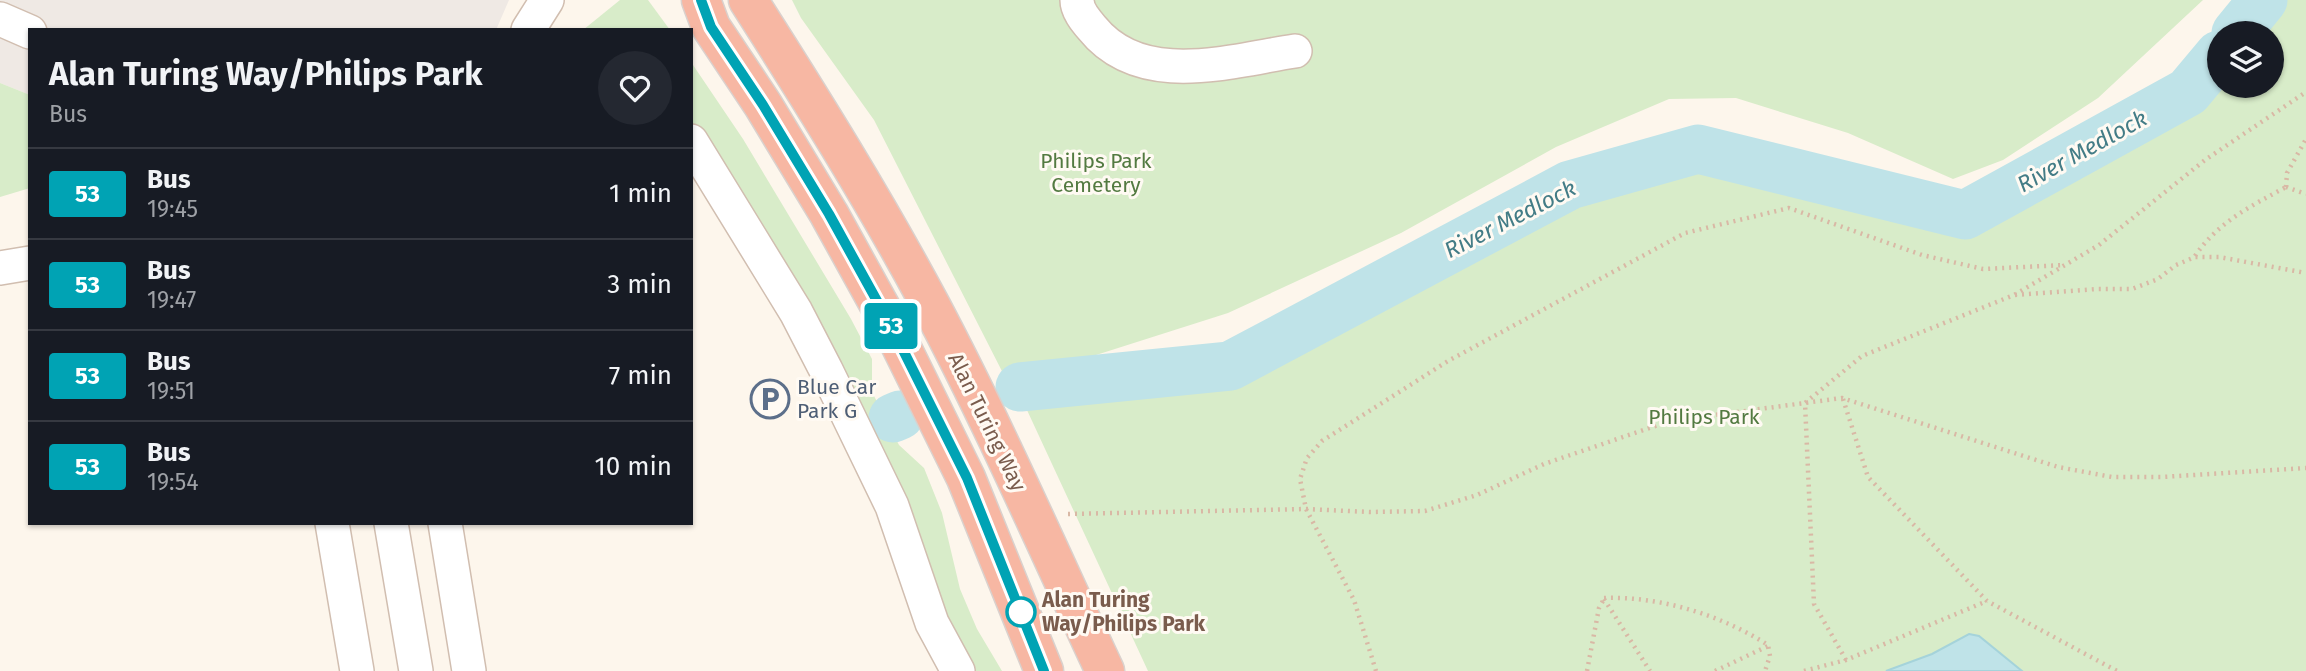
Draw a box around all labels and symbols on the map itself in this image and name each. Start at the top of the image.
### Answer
water label: River Medlock [2012,104,2152,198]
park label: Philips Park Cemetery [1040,148,1152,198]
water label: River Medlock [1439,174,1581,264]
line badge: 53 [860,303,922,349]
street label: Alan Turing Way [942,349,1032,496]
place label: Blue Car Park G [797,374,876,424]
parking icon: Blue Car Park G [749,378,791,420]
park label: Philips Park [1648,404,1760,430]
place label: Alan Turing Way/Philips Park [1041,587,1206,637]
marker: Alan Turing Way/Philips Park [1006,597,1036,627]

